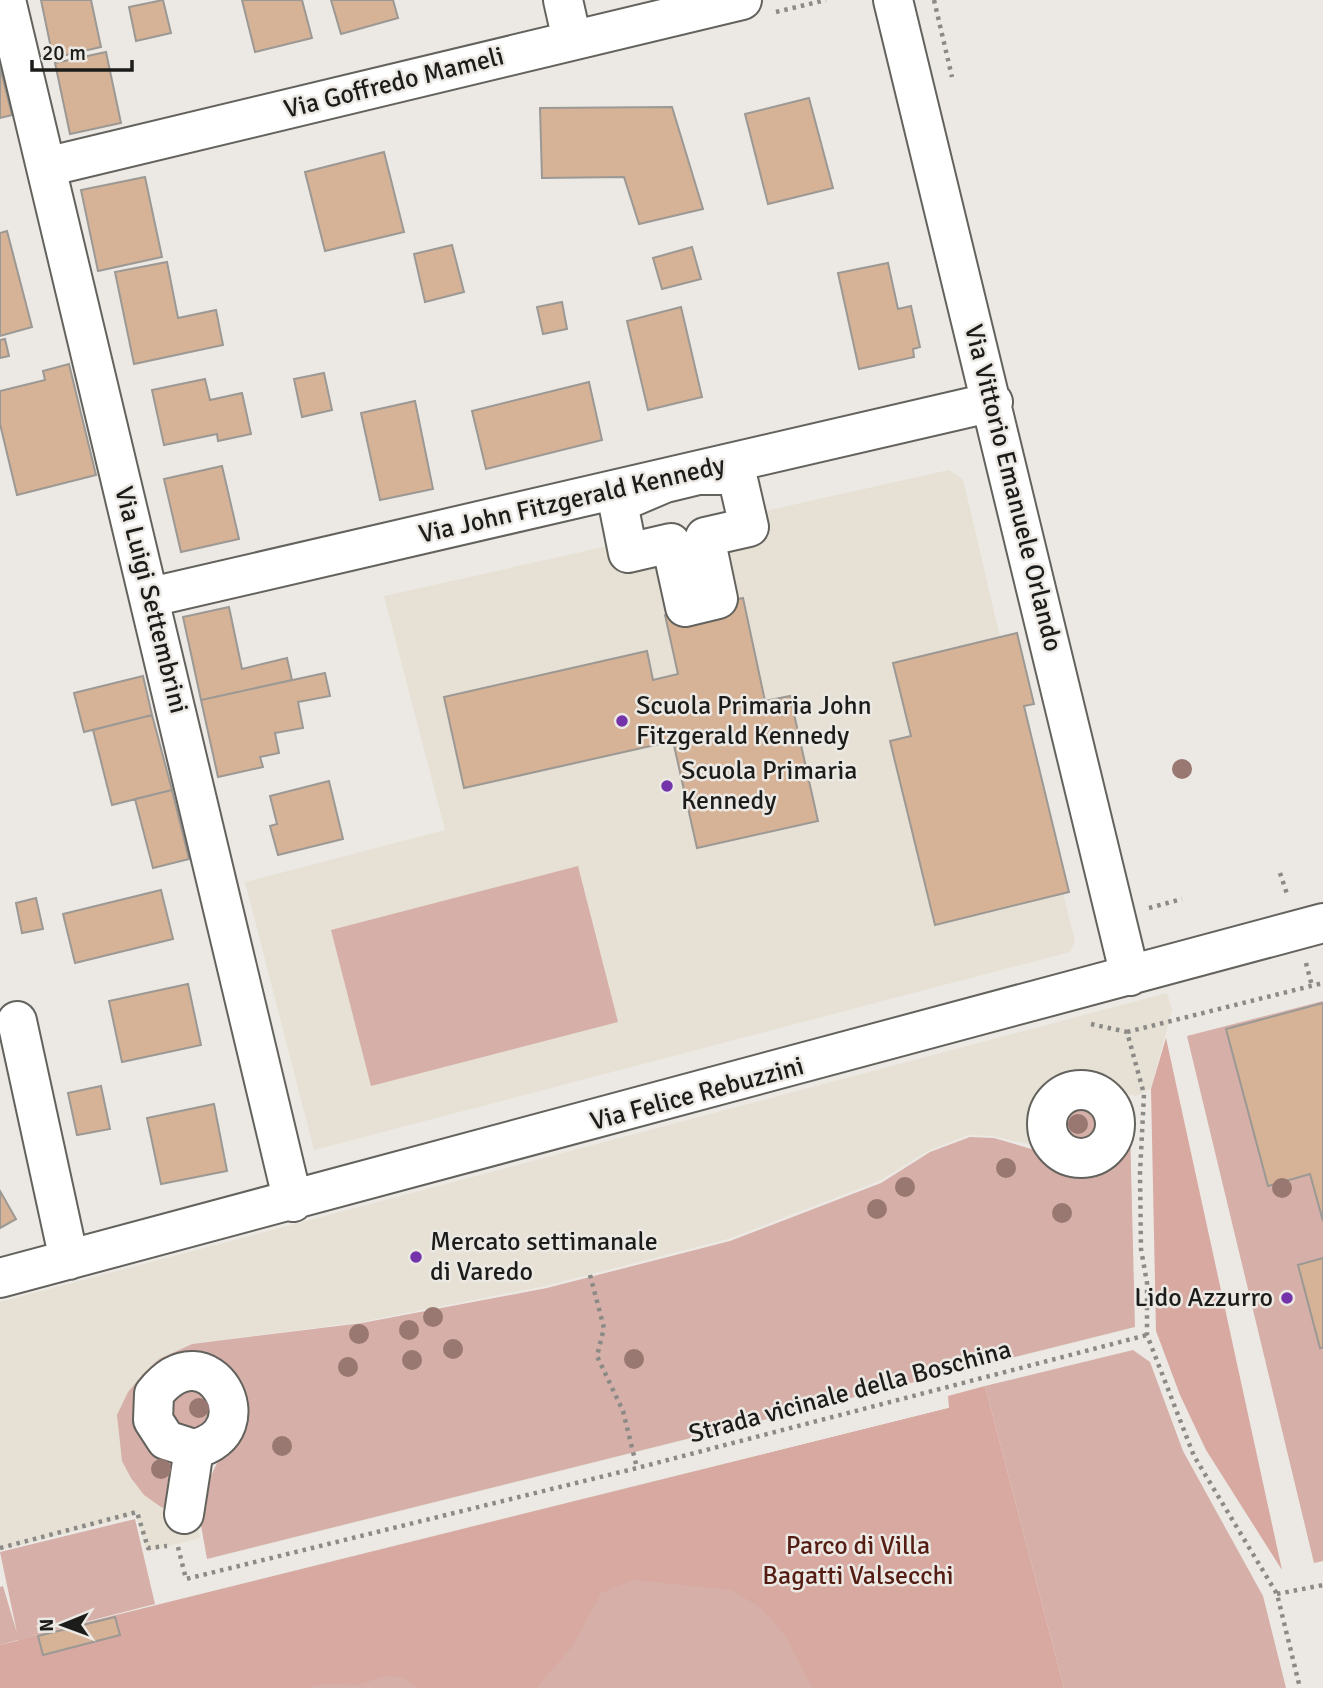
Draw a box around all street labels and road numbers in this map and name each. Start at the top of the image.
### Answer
street label: Via Goffredo Mameli [281,40,507,126]
street label: Via Vittorio Emanuele Orlando [957,321,1069,655]
street label: Via John Fitzgerald Kennedy [416,449,728,551]
street label: Via Luigi Settembrini [107,483,195,717]
street label: Via Felice Rebuzzini [587,1050,807,1138]
street label: Strada vicinale della Boschina [685,1334,1015,1450]

